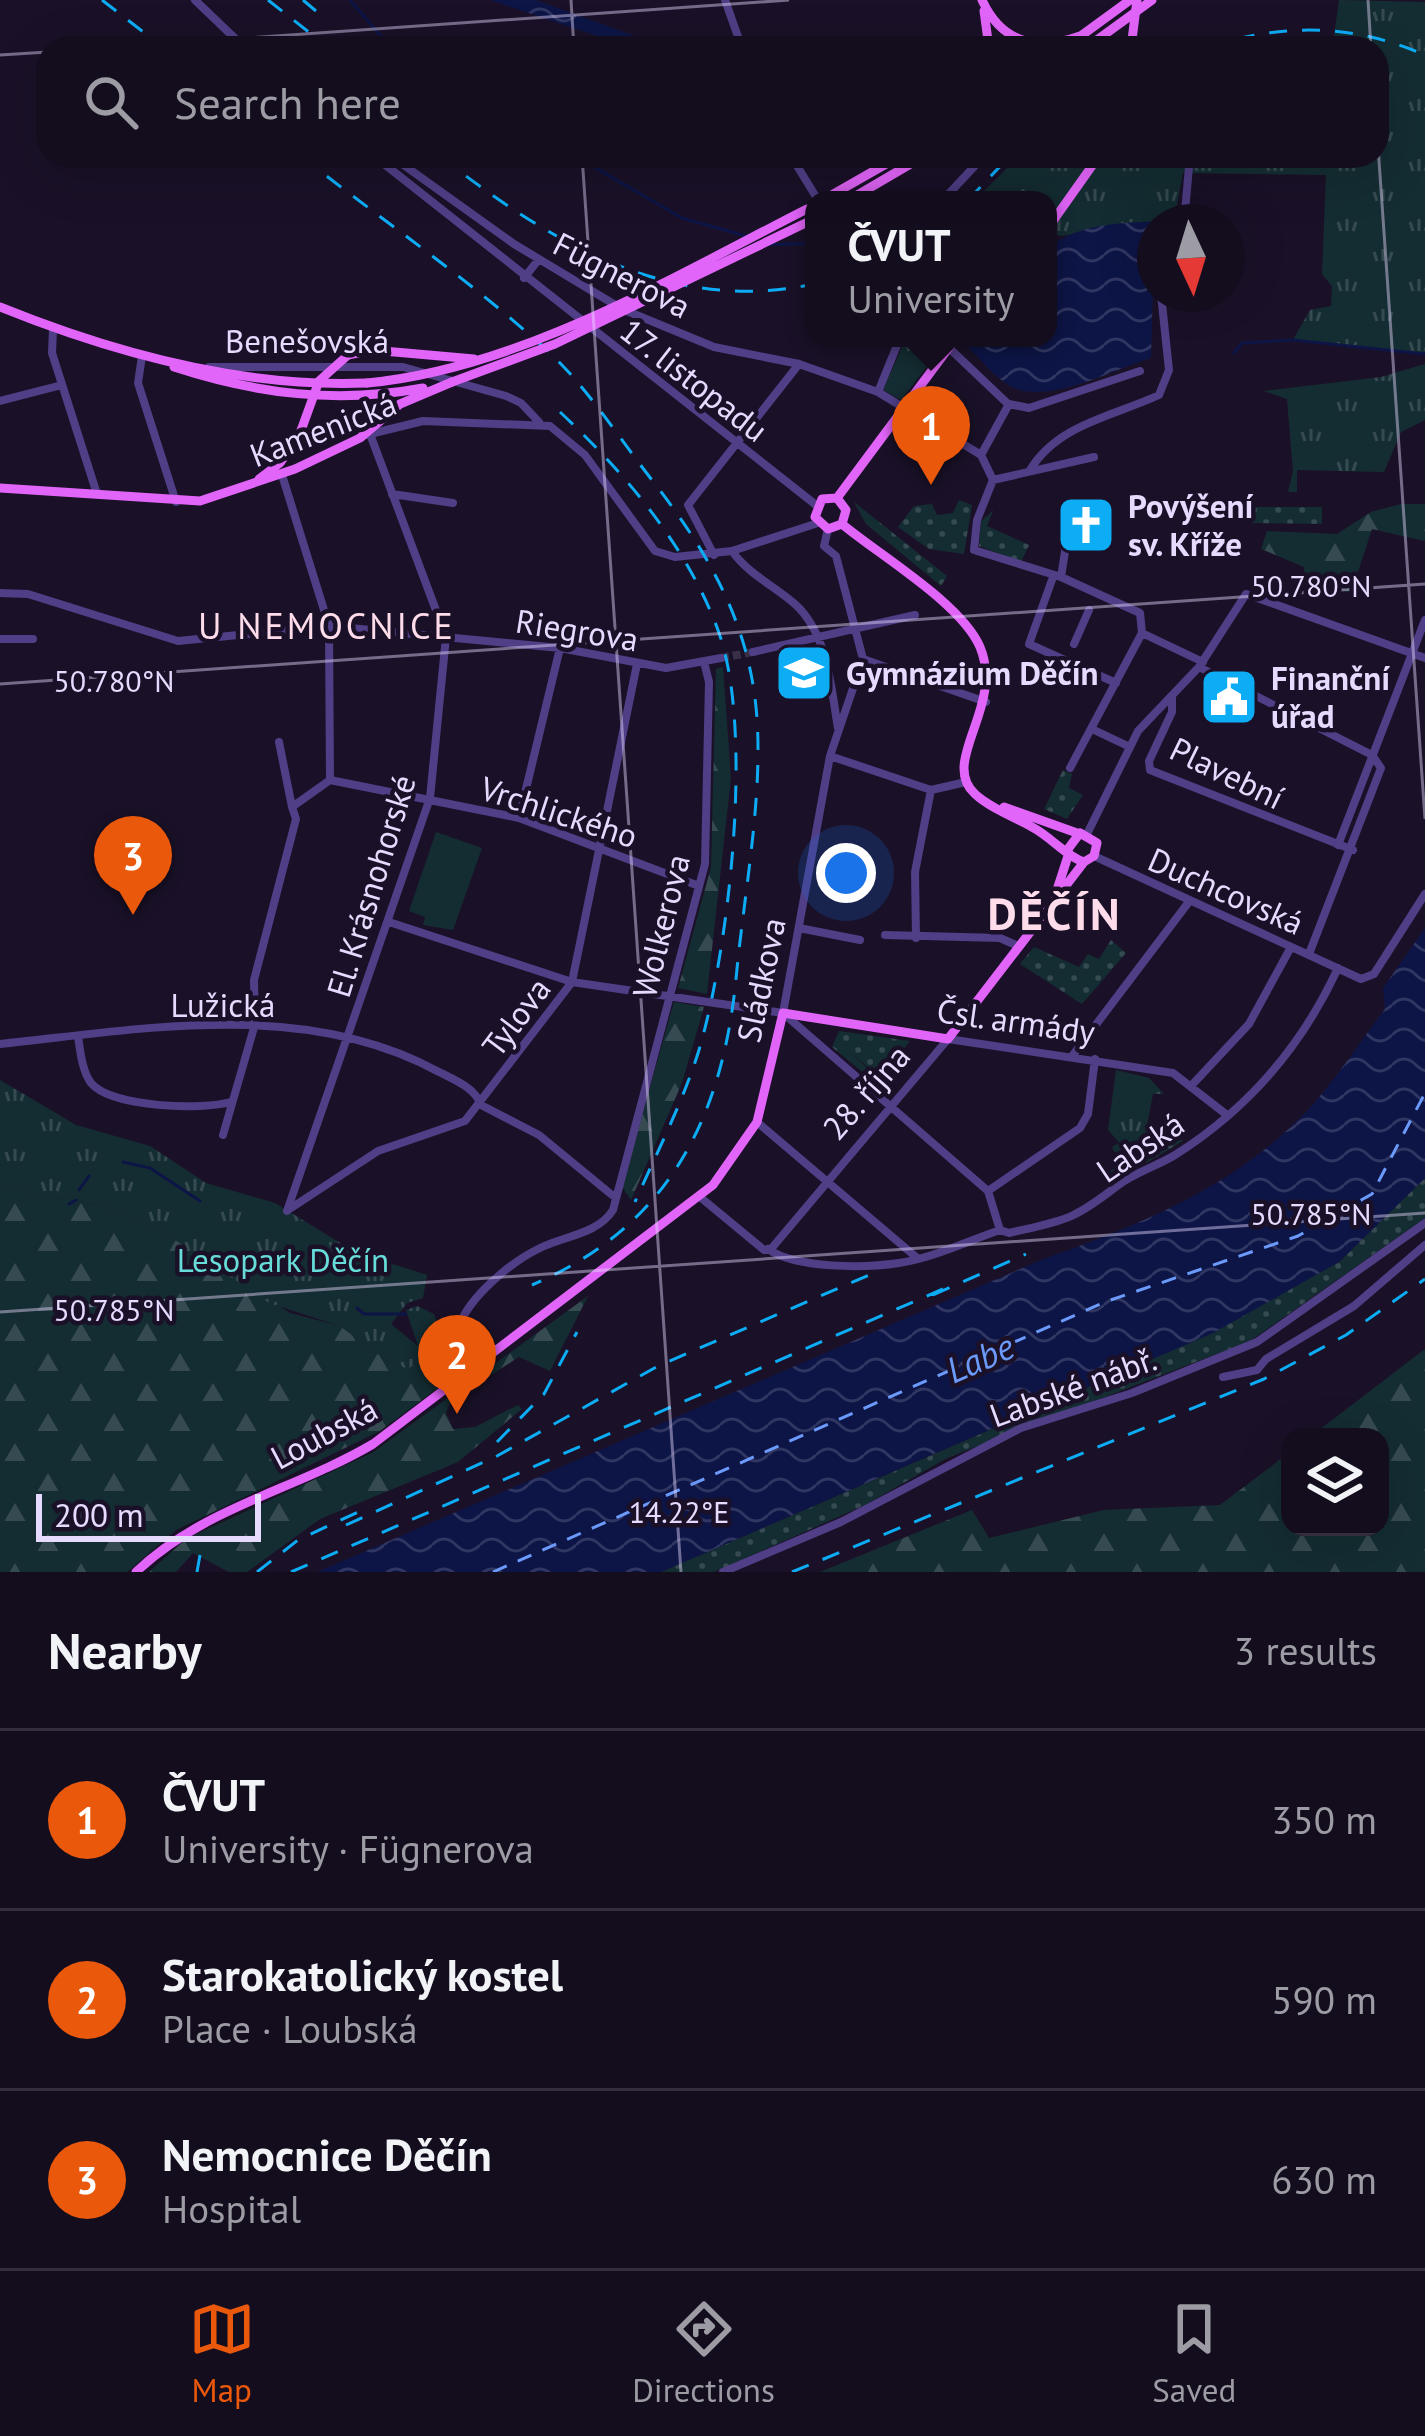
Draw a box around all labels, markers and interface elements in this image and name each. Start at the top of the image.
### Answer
search box [36,36,1389,168]
icon: search [78,69,144,135]
text: Search here [174,73,401,131]
popup [805,191,1057,347]
north arrow [1137,204,1245,312]
text: ČVUT [848,215,951,273]
street label: Fügnerova [546,222,698,327]
text: University [848,273,1014,324]
street label: 17. listopadu [612,308,777,451]
street label: Benešovská [225,319,389,362]
street label: Kamenická [244,381,402,476]
pin: 1 [892,386,970,485]
place label: Povýšení sv. Kříže [1128,484,1254,565]
church icon: Povýšení sv. Kříže [1055,494,1117,556]
text: 50.780°N [1250,566,1372,605]
street label: Riegrova [513,599,641,660]
district label: U NEMOCNICE [198,602,456,649]
school or university icon: Gymnázium Děčín [773,642,835,704]
place label: Gymnázium Děčín [846,651,1099,694]
place label: Finanční úřad [1271,656,1390,737]
text: 50.780°N [53,661,175,700]
public building icon: Finanční úřad [1198,666,1260,728]
street label: Plavební [1163,727,1291,819]
street label: Vrchlického [474,766,643,857]
street label: El. Krásnohorské [316,770,425,1002]
pin: 3 [94,816,172,915]
street label: Duchcovská [1142,837,1311,944]
your location [816,843,876,903]
street label: Wolkerova [622,850,699,1002]
district label: DĚČÍN [987,884,1123,942]
street label: Sládkova [726,914,795,1046]
street label: Tylova [472,968,559,1065]
street label: Lužická [171,983,275,1026]
street label: Čsl. armády [934,988,1098,1053]
street label: 28. října [812,1035,919,1148]
street label: Labská [1088,1102,1192,1191]
text: 50.785°N [1250,1194,1372,1233]
park label: Lesopark Děčín [177,1238,389,1281]
text: 50.785°N [53,1290,175,1329]
pin: 2 [418,1315,496,1414]
water label: Labe [939,1322,1021,1393]
street label: Labské nábř. [984,1337,1162,1436]
street label: Loubská [263,1387,384,1478]
map controls [1281,1428,1389,1536]
button: layers [1281,1428,1389,1536]
scale bar [36,1488,261,1541]
text: 14.22°E [629,1492,729,1531]
text: 200 m [54,1493,144,1536]
text: Nearby [48,1617,202,1683]
text: 3 results [1234,1625,1377,1676]
text: ČVUT [162,1765,265,1823]
text: 1 [76,1794,98,1845]
text: 350 m [1271,1794,1377,1845]
text: University · Fügnerova [162,1823,534,1874]
text: Starokatolický kostel [162,1945,563,2003]
text: 2 [76,1974,98,2025]
text: 590 m [1271,1974,1377,2025]
text: Place · Loubská [162,2003,418,2054]
text: Nemocnice Děčín [162,2125,492,2183]
text: 3 [76,2154,98,2205]
text: 630 m [1271,2154,1377,2205]
text: Hospital [162,2183,301,2234]
tab: Map [189,2296,255,2411]
tab: Directions [632,2296,775,2411]
tab: Saved [1152,2296,1236,2411]

